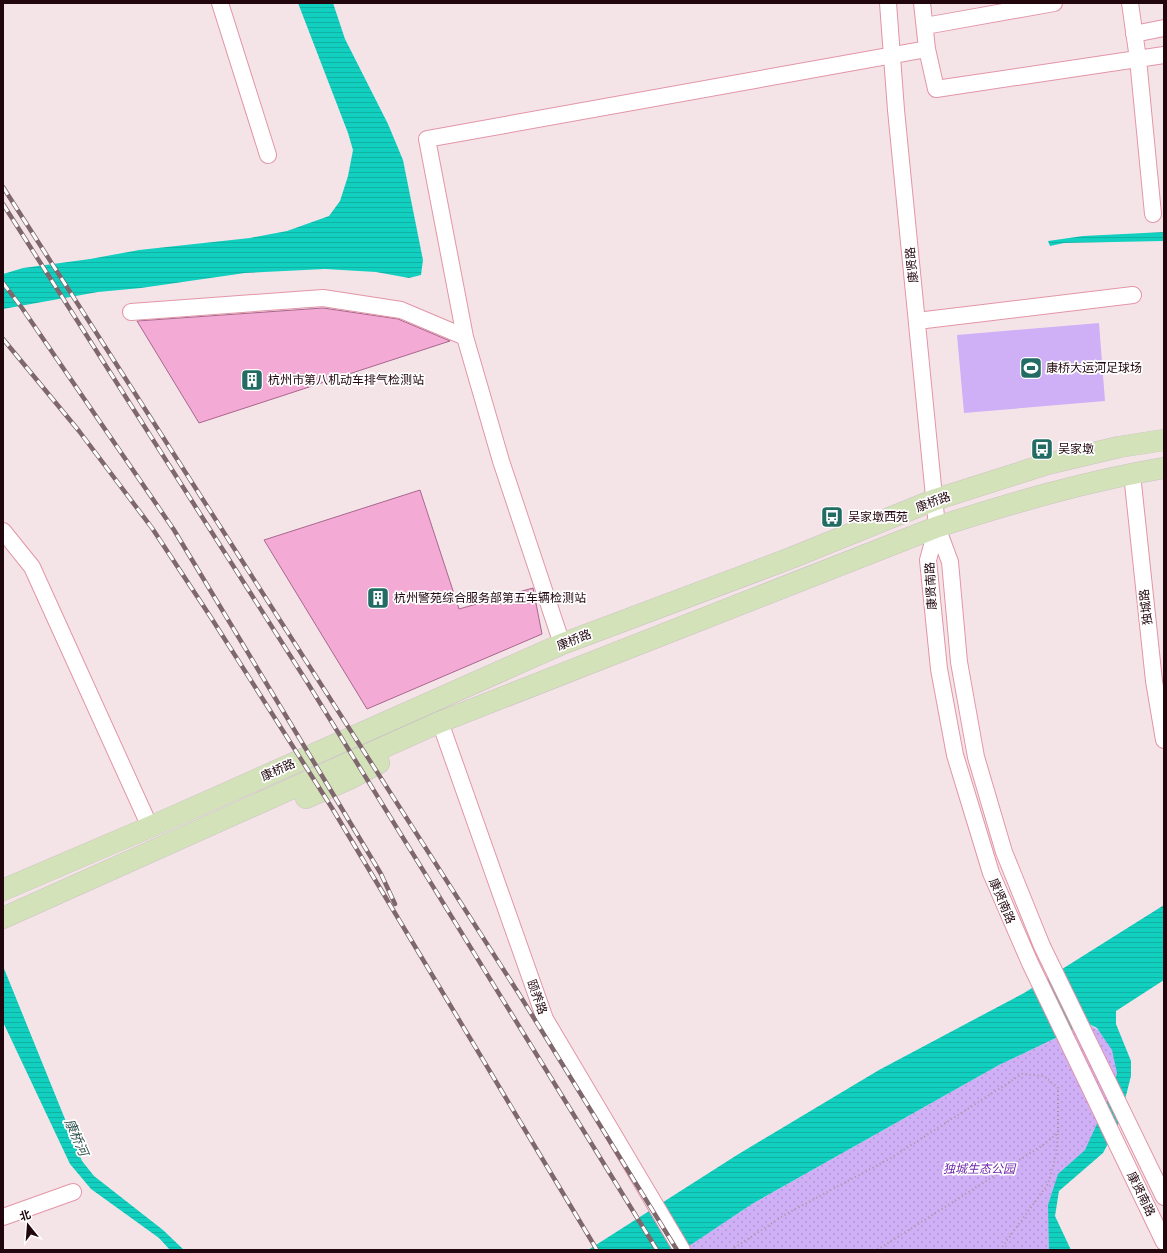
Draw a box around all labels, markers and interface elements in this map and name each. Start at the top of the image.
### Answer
street label: 康贤路 [902,246,921,284]
sports icon: 康桥大运河足球场 [1018,355,1044,381]
place label: 康桥大运河足球场 [1046,360,1142,375]
building icon: 杭州市第八机动车排气检测站 [239,367,265,393]
place label: 杭州市第八机动车排气检测站 [268,372,424,387]
bus stop icon: 吴家墩 [1029,436,1055,462]
place label: 吴家墩 [1058,441,1094,456]
street label: 康桥路 [913,488,952,515]
bus stop icon: 吴家墩西苑 [819,504,845,530]
place label: 吴家墩西苑 [848,509,908,524]
street label: 康贤南路 [922,562,939,610]
building icon: 杭州警苑综合服务部第五车辆检测站 [365,585,391,611]
street label: 独城路 [1136,588,1155,626]
place label: 杭州警苑综合服务部第五车辆检测站 [394,590,586,605]
street label: 康桥路 [554,626,593,653]
street label: 康桥路 [258,755,297,784]
street label: 康贤南路 [986,876,1019,926]
street label: 颐养路 [524,977,551,1016]
water label: 康桥河 [61,1116,93,1161]
park label: 独城生态公园 [943,1161,1017,1176]
street label: 康贤南路 [1124,1169,1159,1219]
north arrow [8,1205,48,1245]
text: 北 [18,1207,32,1224]

